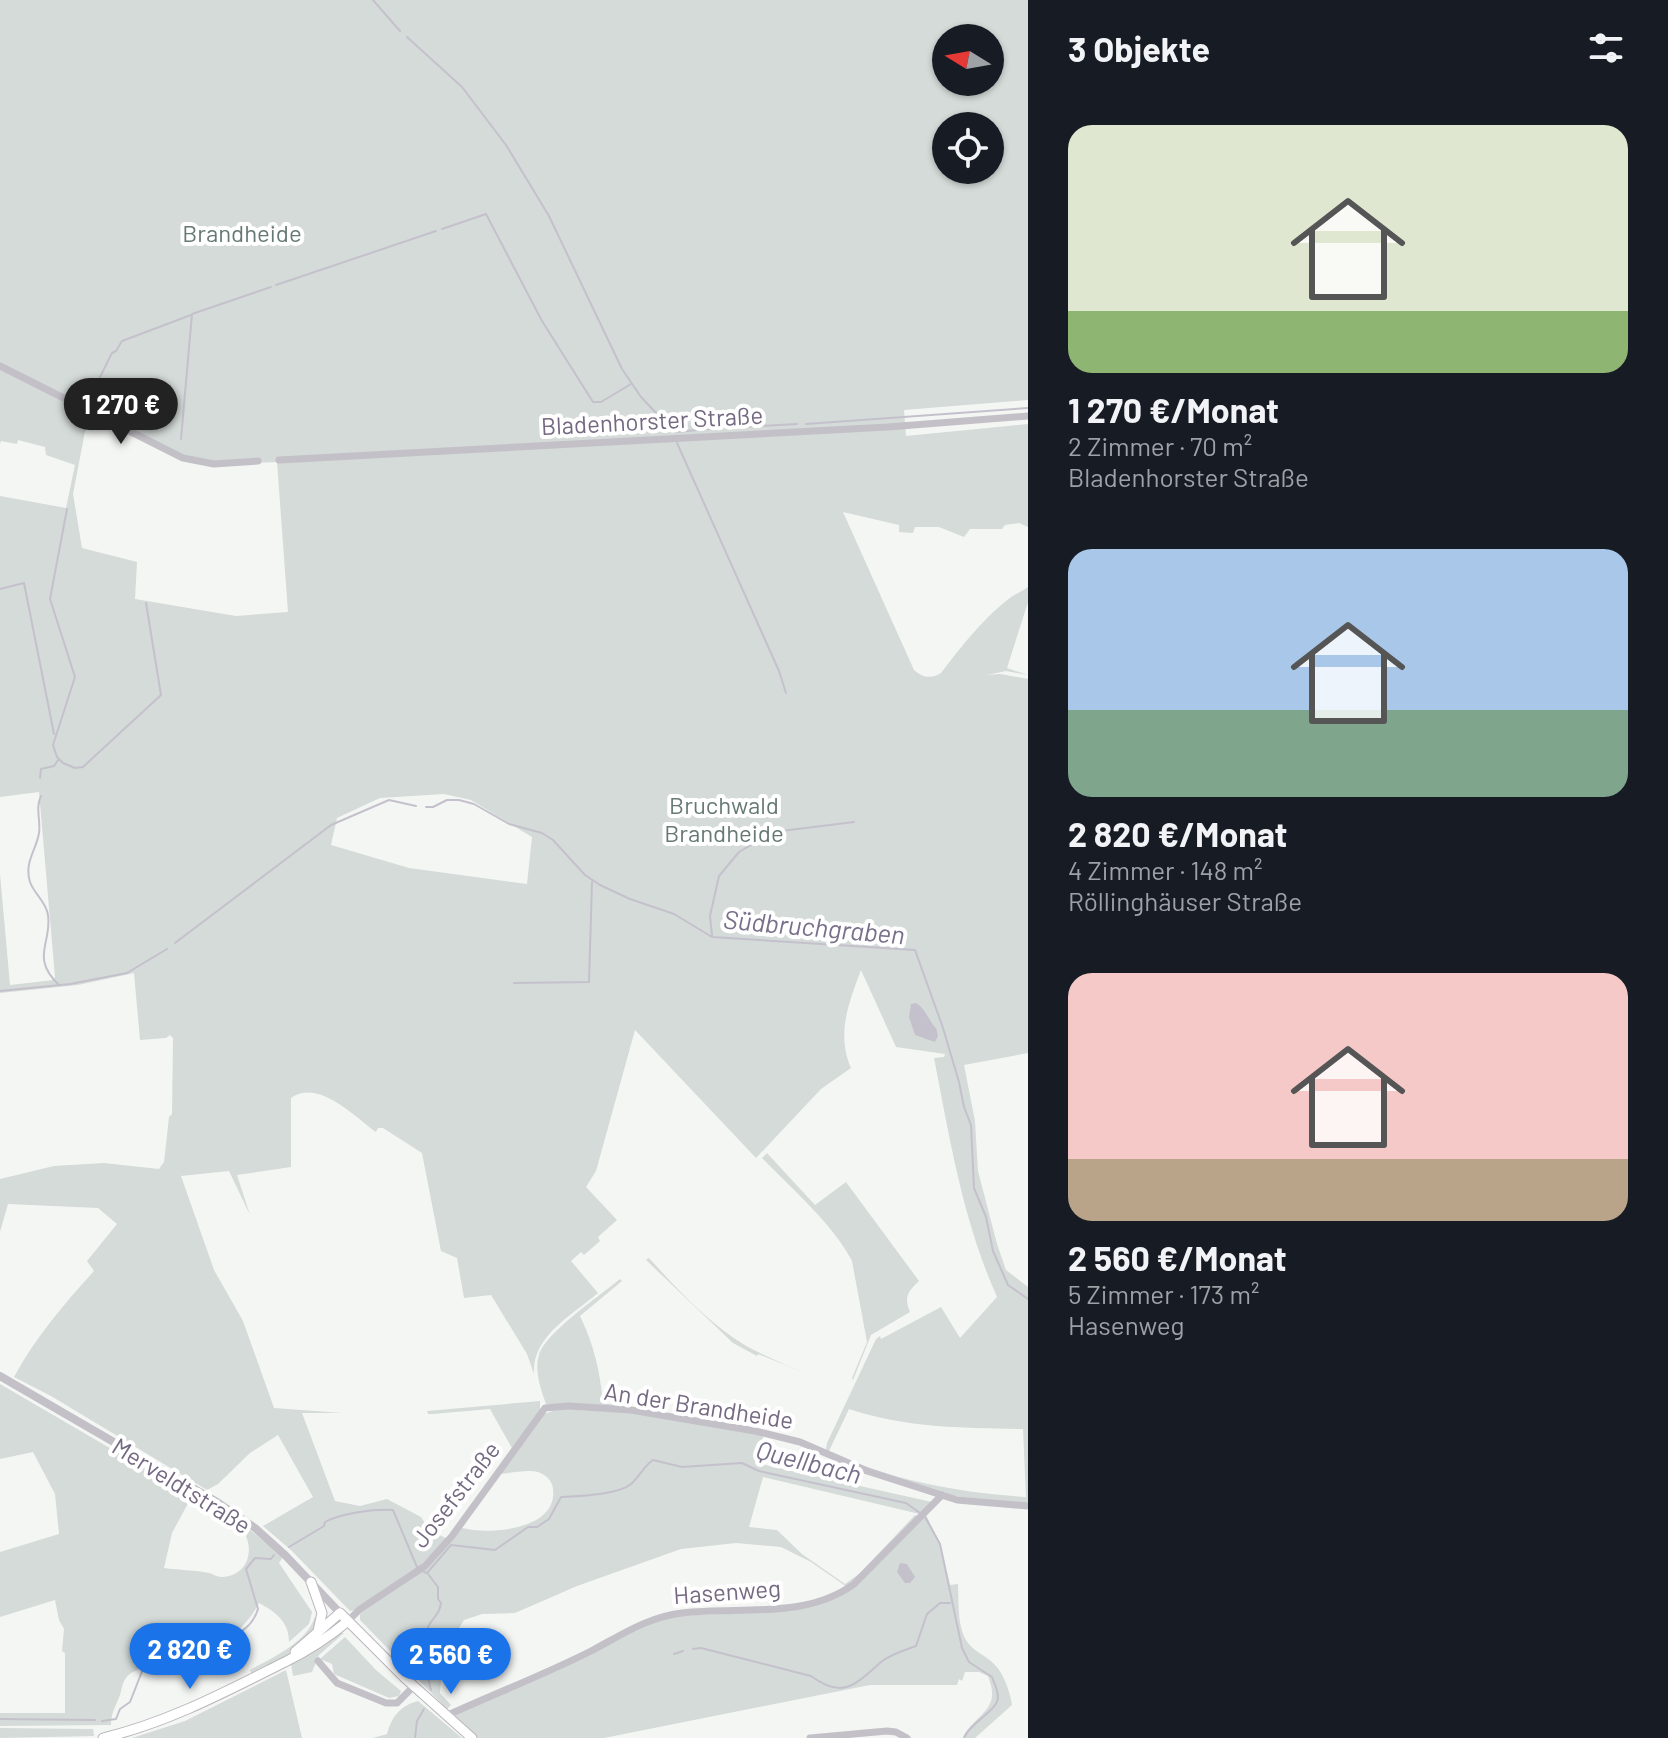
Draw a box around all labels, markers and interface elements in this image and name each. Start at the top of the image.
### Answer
north arrow [932,24,1004,96]
map controls [932,24,1004,184]
icon: filters [1584,26,1628,70]
text: 3 Objekte [1068,28,1210,69]
button: locate [932,112,1004,184]
icon: home [1276,177,1420,321]
park label: Brandheide [182,218,302,247]
pin: 1 270 € [47,378,195,446]
text: 1 270 € [82,388,160,419]
text: 1 270 €/Monat [1068,389,1279,430]
street label: Bladenhorster Straße [540,400,764,440]
text: 2 Zimmer · 70 m² [1068,430,1252,461]
text: Bladenhorster Straße [1068,461,1309,492]
icon: home [1276,601,1420,745]
park label: Bruchwald Brandheide [664,790,784,847]
text: 2 820 €/Monat [1068,813,1287,854]
text: 4 Zimmer · 148 m² [1068,854,1263,885]
text: Röllinghäuser Straße [1068,885,1302,916]
water label: Südbruchgraben [722,903,906,949]
icon: home [1276,1025,1420,1169]
text: 2 560 €/Monat [1068,1237,1287,1278]
text: 5 Zimmer · 173 m² [1068,1278,1259,1309]
text: Hasenweg [1068,1309,1185,1340]
street label: An der Brandheide [602,1376,796,1434]
street label: Merveldtstraße [107,1431,257,1539]
water label: Quellbach [753,1433,865,1489]
street label: Josefstraße [405,1435,505,1553]
street label: Hasenweg [672,1573,782,1609]
pin: 2 820 € [116,1623,264,1691]
pin: 2 560 € [377,1628,525,1696]
text: 2 820 € [148,1633,232,1664]
text: 2 560 € [409,1638,493,1669]

